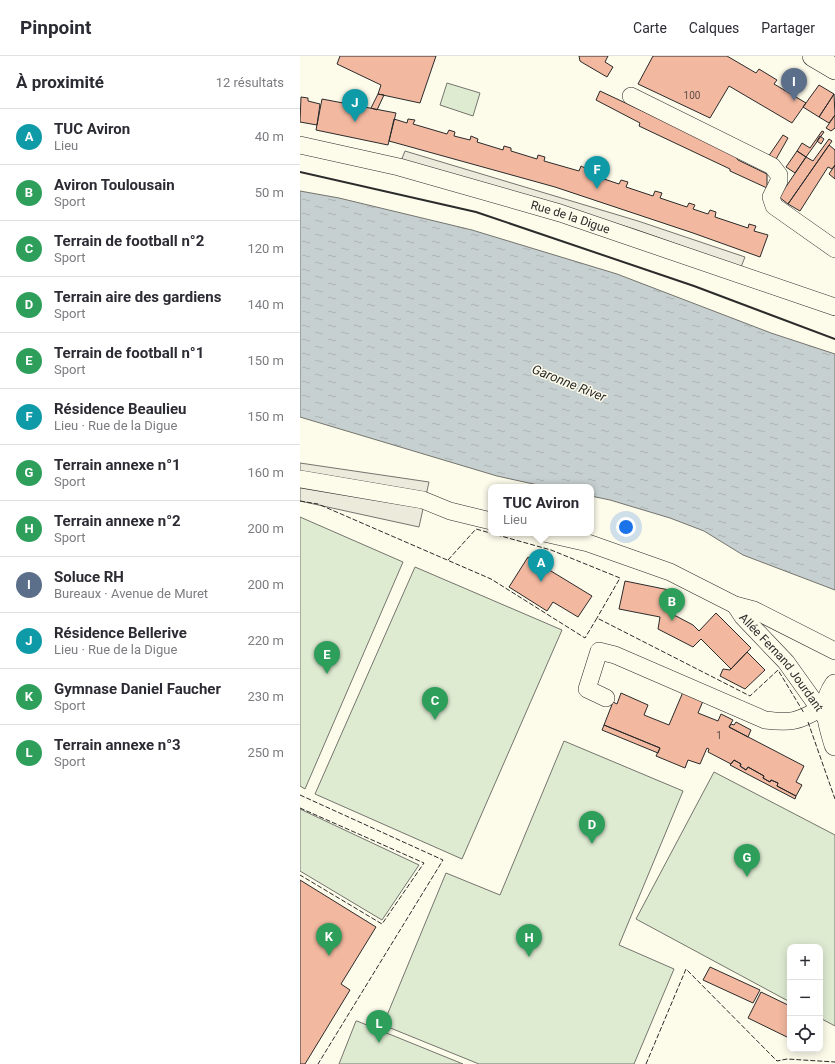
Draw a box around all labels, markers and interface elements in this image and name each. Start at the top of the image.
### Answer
text: Pinpoint [20,16,91,39]
text: Carte [633,20,667,36]
text: Calques [689,20,739,36]
text: Partager [761,20,815,36]
pin: I [781,68,807,101]
text: À proximité [16,72,104,92]
text: 12 résultats [216,75,284,90]
pin: J [342,89,368,122]
house number: 100 [684,90,701,101]
text: TUC Aviron [54,120,130,138]
text: A [25,129,33,144]
text: 40 m [255,129,284,144]
text: Lieu [54,138,78,153]
pin: F [584,156,610,189]
text: Aviron Toulousain [54,176,175,194]
text: B [25,185,33,200]
text: 50 m [255,185,284,200]
text: Sport [54,194,85,209]
street label: Rue de la Digue [529,198,612,237]
text: Terrain de football n°2 [54,232,204,250]
text: C [25,241,33,256]
text: 120 m [247,241,284,256]
text: Sport [54,250,85,265]
text: Terrain aire des gardiens [54,288,221,306]
text: D [25,297,33,312]
text: 140 m [247,297,284,312]
text: Sport [54,306,85,321]
text: Terrain de football n°1 [54,344,204,362]
text: E [25,353,33,368]
text: 150 m [247,353,284,368]
water label: Garonne River [530,361,609,405]
text: Sport [54,362,85,377]
text: Résidence Beaulieu [54,400,187,418]
text: F [25,409,33,424]
text: 150 m [247,409,284,424]
text: Lieu · Rue de la Digue [54,418,177,433]
text: Terrain annexe n°1 [54,456,181,474]
text: G [25,465,33,480]
text: 160 m [247,465,284,480]
text: Sport [54,474,85,489]
popup [488,484,594,536]
text: TUC Aviron [503,494,579,512]
text: Terrain annexe n°2 [54,512,181,530]
text: Lieu [503,512,527,527]
your location [616,517,636,537]
text: H [24,521,34,536]
text: 200 m [247,521,284,536]
text: Sport [54,530,85,545]
pin: A [528,549,554,582]
text: Soluce RH [54,568,124,586]
text: I [27,577,31,592]
text: 200 m [247,577,284,592]
text: Bureaux · Avenue de Muret [54,586,208,601]
pin: B [659,588,685,621]
street label: Allée Fernand Jourdant [736,610,826,714]
text: Résidence Bellerive [54,624,187,642]
text: J [25,633,33,648]
text: 220 m [247,633,284,648]
pin: E [314,641,340,674]
text: Lieu · Rue de la Digue [54,642,177,657]
text: Gymnase Daniel Faucher [54,680,221,698]
pin: C [422,687,448,720]
text: K [25,689,33,704]
text: 230 m [247,689,284,704]
text: Sport [54,698,85,713]
house number: 1 [716,730,722,741]
text: Terrain annexe n°3 [54,736,181,754]
text: L [25,745,33,760]
text: 250 m [247,745,284,760]
text: Sport [54,754,85,769]
pin: D [579,811,605,844]
pin: G [734,844,760,877]
pin: K [316,923,342,956]
pin: H [516,924,542,957]
map controls [787,944,823,1052]
button: + [787,944,823,980]
button: − [787,980,823,1016]
pin: L [366,1010,392,1043]
button: locate [787,1016,823,1052]

